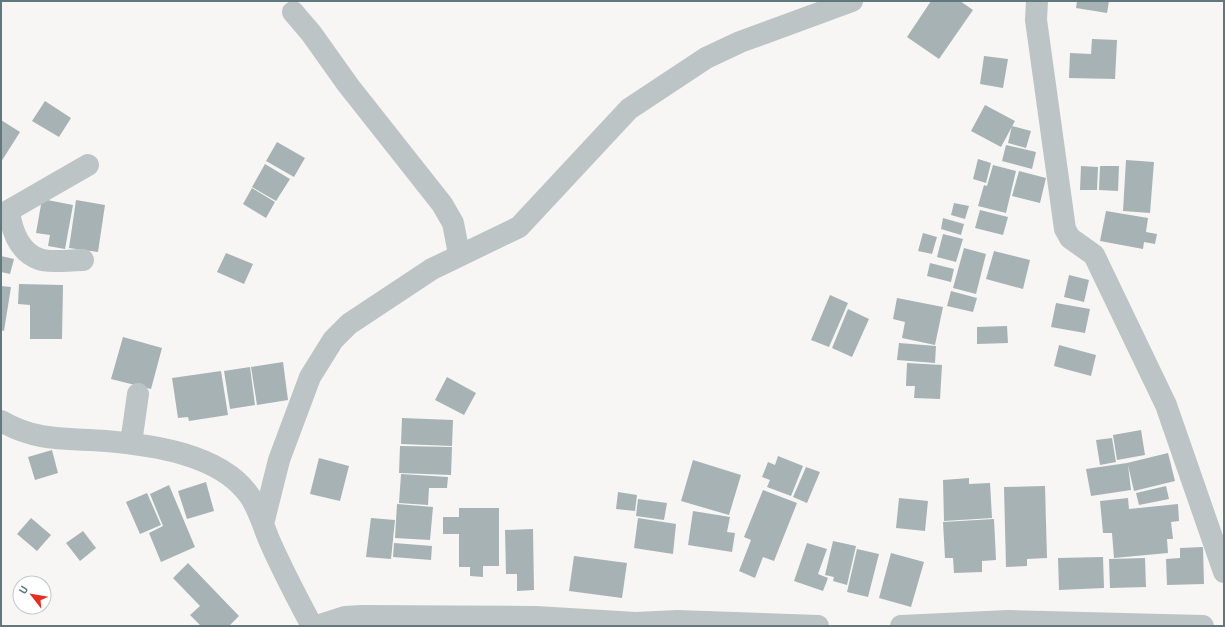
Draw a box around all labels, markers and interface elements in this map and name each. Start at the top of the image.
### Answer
north arrow [12,575,52,615]
text: U [16,583,31,596]

